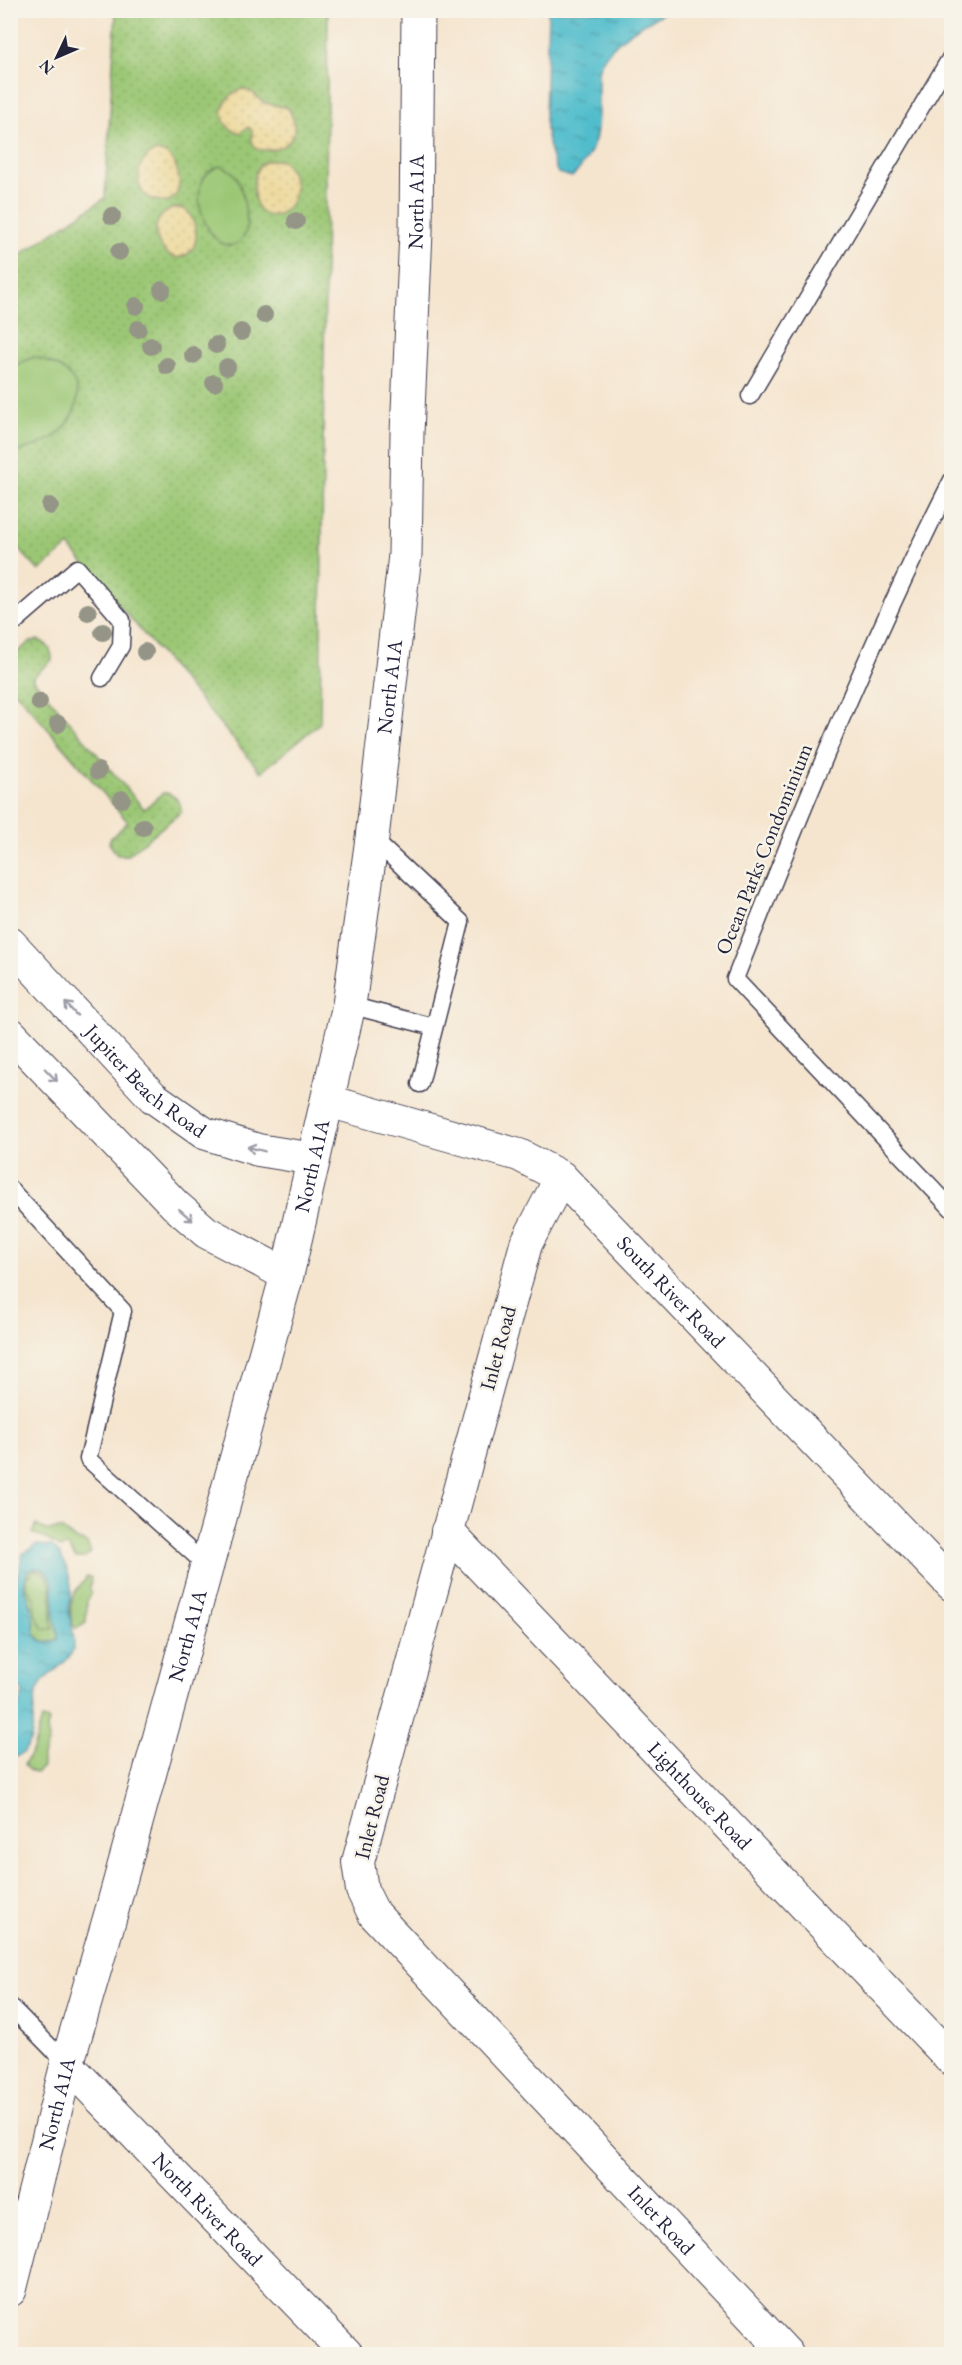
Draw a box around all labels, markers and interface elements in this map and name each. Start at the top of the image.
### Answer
north arrow [27,27,87,87]
text: N [34,55,59,79]
street label: North A1A [401,154,430,250]
street label: North A1A [370,638,408,735]
street label: Ocean Parks Condominium [709,739,818,958]
one-way arrow [64,1002,78,1017]
street label: Jupiter Beach Road [78,1017,212,1144]
one-way arrow [44,1067,58,1082]
street label: North A1A [288,1116,335,1215]
one-way arrow [247,1142,266,1154]
one-way arrow [179,1208,194,1222]
street label: South River Road [611,1230,732,1354]
street label: Inlet Road [473,1302,522,1393]
street label: North A1A [161,1586,213,1685]
street label: Lighthouse Road [642,1736,758,1855]
street label: Inlet Road [348,1771,395,1862]
street label: North A1A [32,2054,81,2153]
street label: North River Road [147,2146,269,2272]
street label: Inlet Road [622,2179,701,2261]

